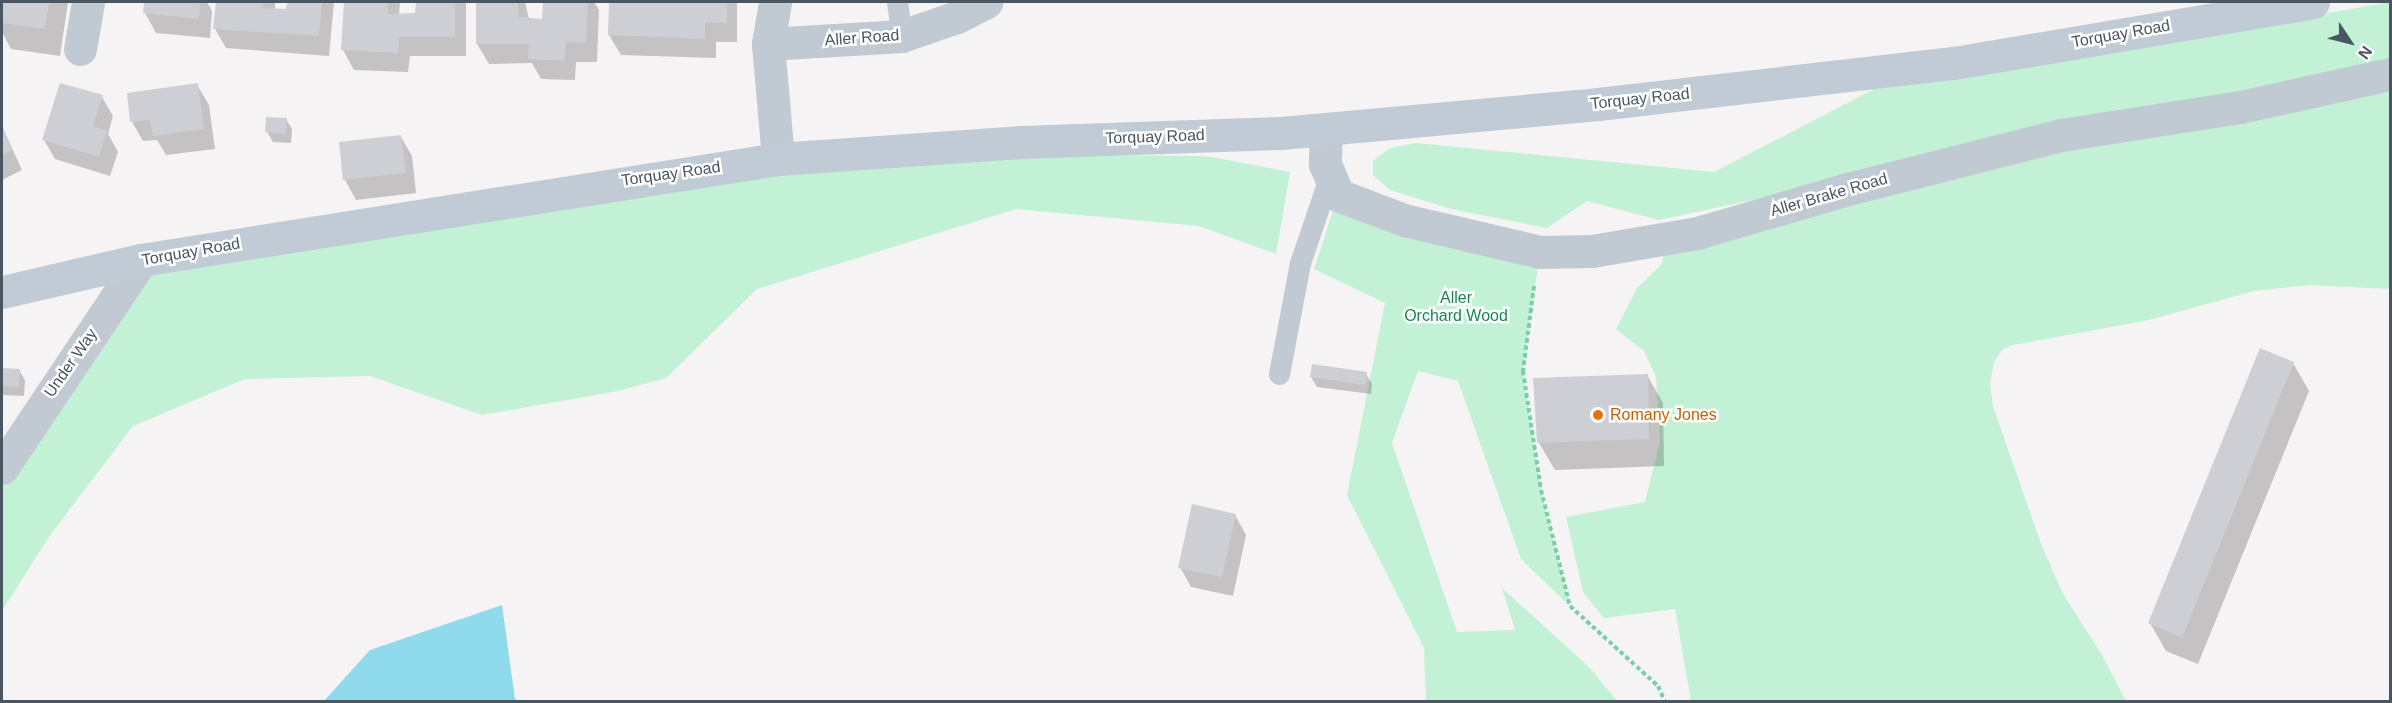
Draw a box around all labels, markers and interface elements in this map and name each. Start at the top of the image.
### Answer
north arrow [2320,12,2380,72]
street label: Torquay Road [2070,16,2172,52]
street label: Aller Road [824,26,900,50]
text: N [2355,43,2375,62]
street label: Torquay Road [1589,84,1691,114]
street label: Torquay Road [1105,126,1205,148]
street label: Torquay Road [620,158,722,190]
street label: Aller Brake Road [1768,169,1890,221]
street label: Torquay Road [140,234,242,270]
park label: Aller Orchard Wood [1404,288,1508,326]
street label: Under Way [40,325,102,401]
place label: Romany Jones [1610,405,1717,425]
marker: Romany Jones [1591,408,1605,422]

